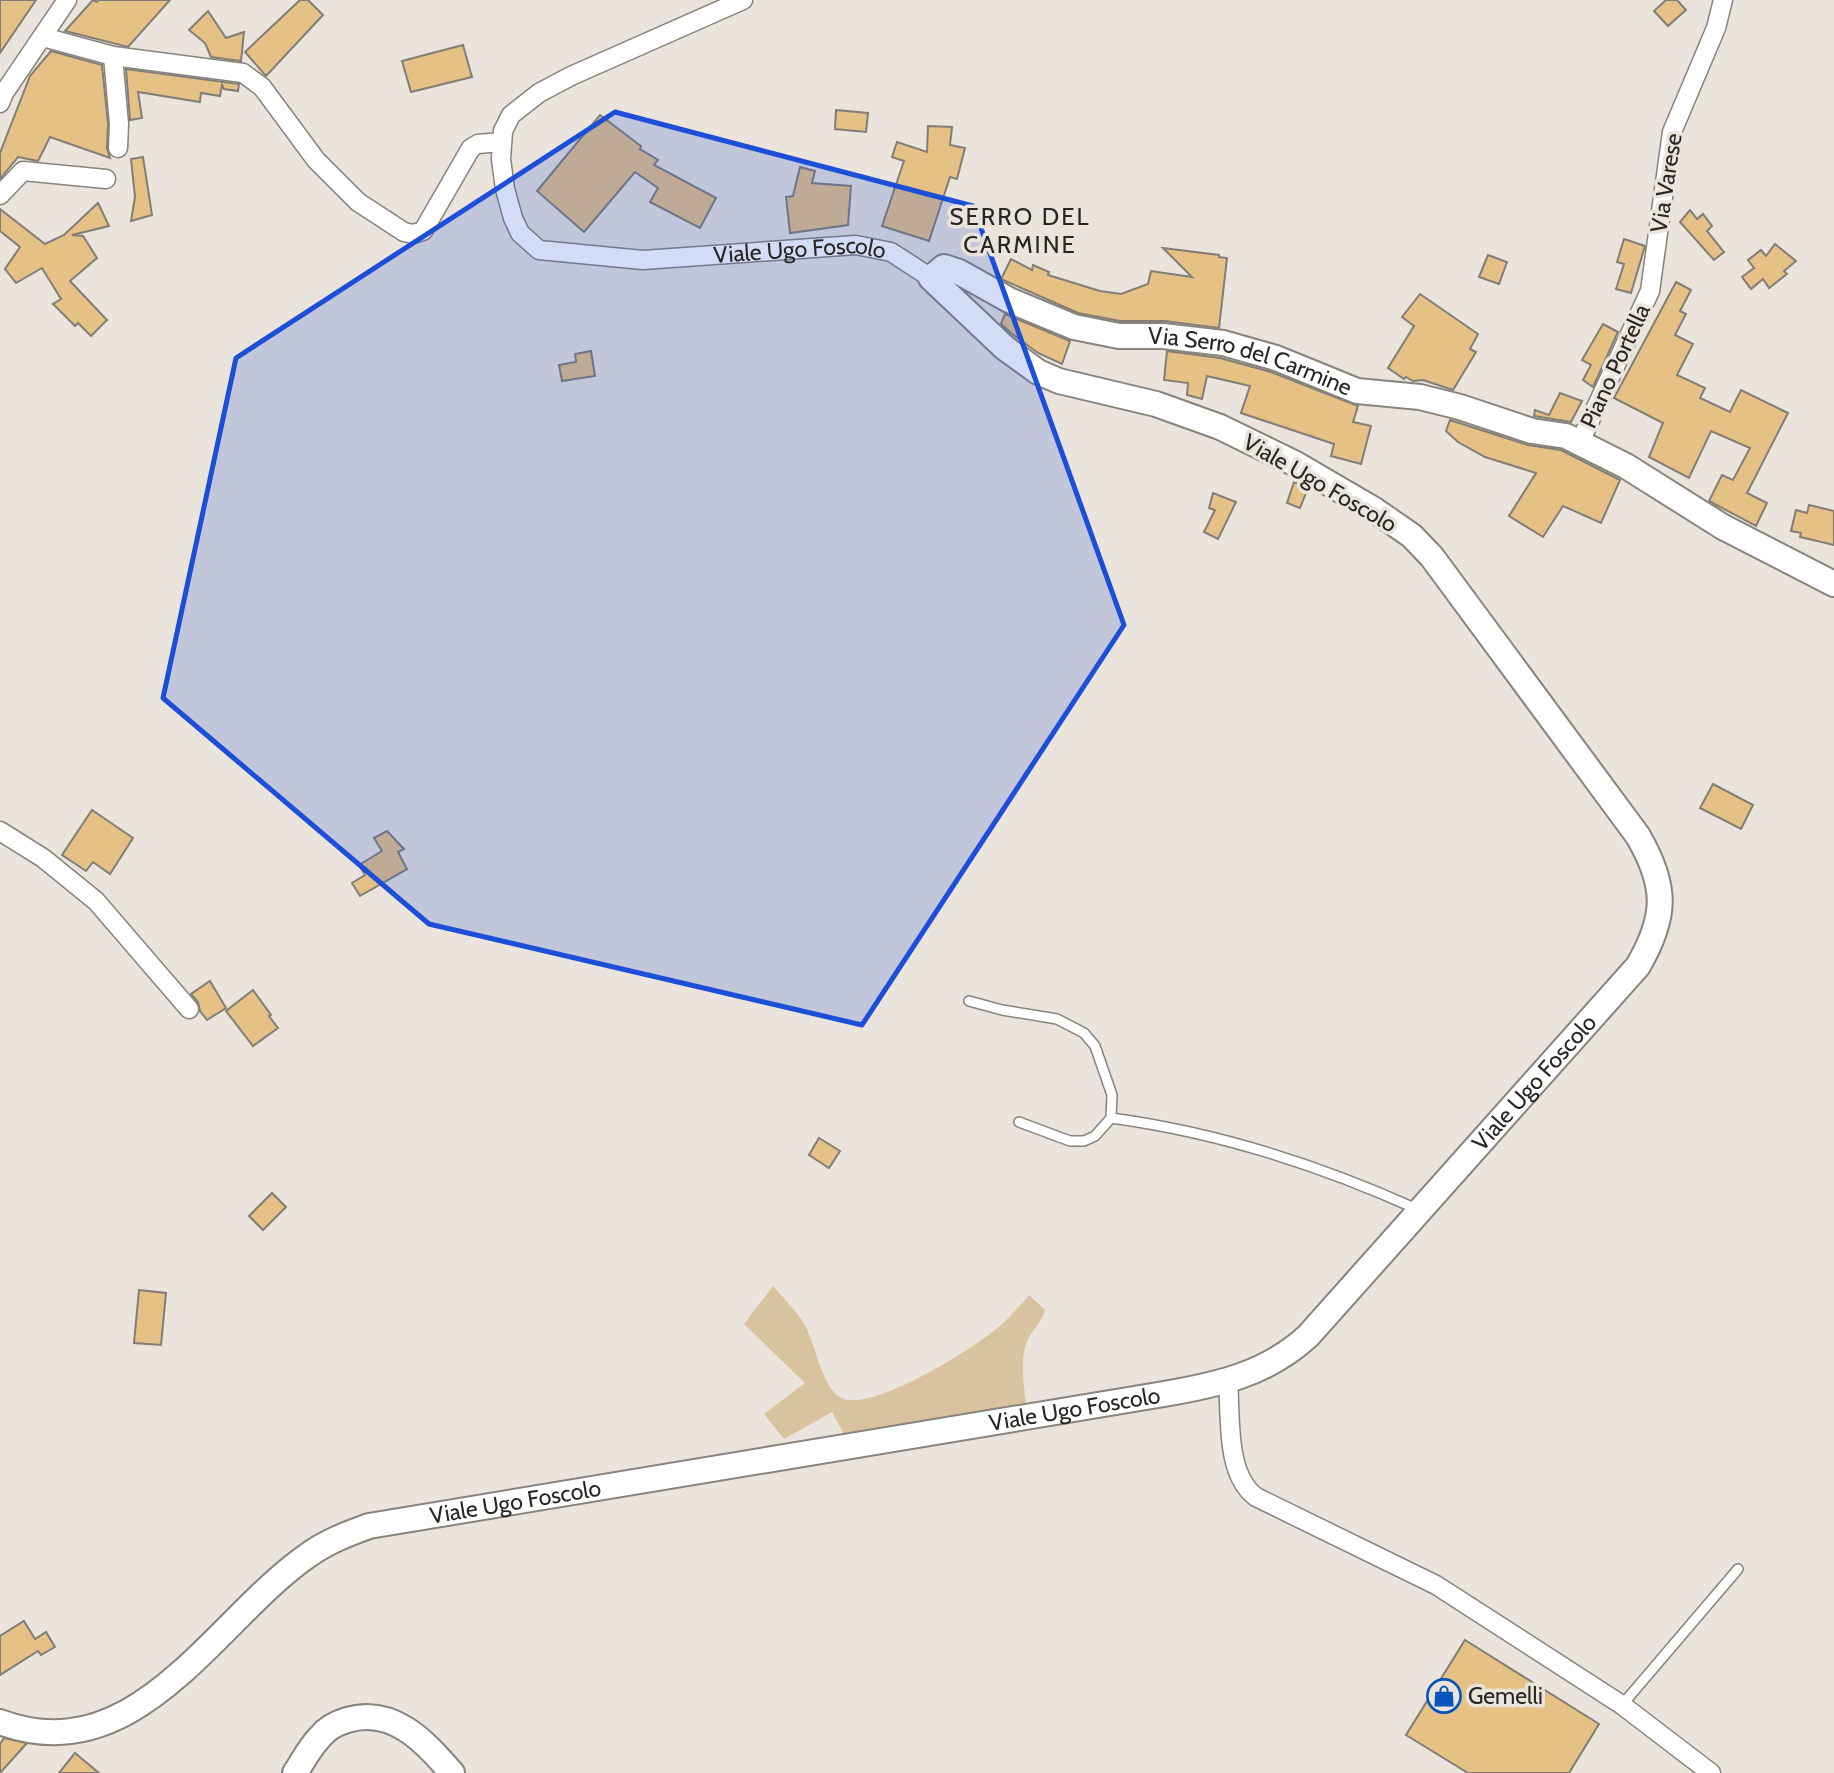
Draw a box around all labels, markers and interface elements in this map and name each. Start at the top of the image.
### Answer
street label: Via Varese [1644,131,1688,235]
district label: SERRO DEL CARMINE [950,202,1090,259]
street label: Viale Ugo Foscolo [713,231,888,269]
street label: Piano Portella [1574,299,1656,433]
street label: Via Serro del Carmine [1148,322,1356,401]
street label: Viale Ugo Foscolo [1238,428,1402,538]
street label: Viale Ugo Foscolo [1466,1009,1602,1156]
street label: Viale Ugo Foscolo [987,1381,1162,1437]
street label: Viale Ugo Foscolo [428,1474,603,1530]
shop icon: Gemelli [1425,1677,1463,1715]
place label: Gemelli [1468,1682,1543,1710]

